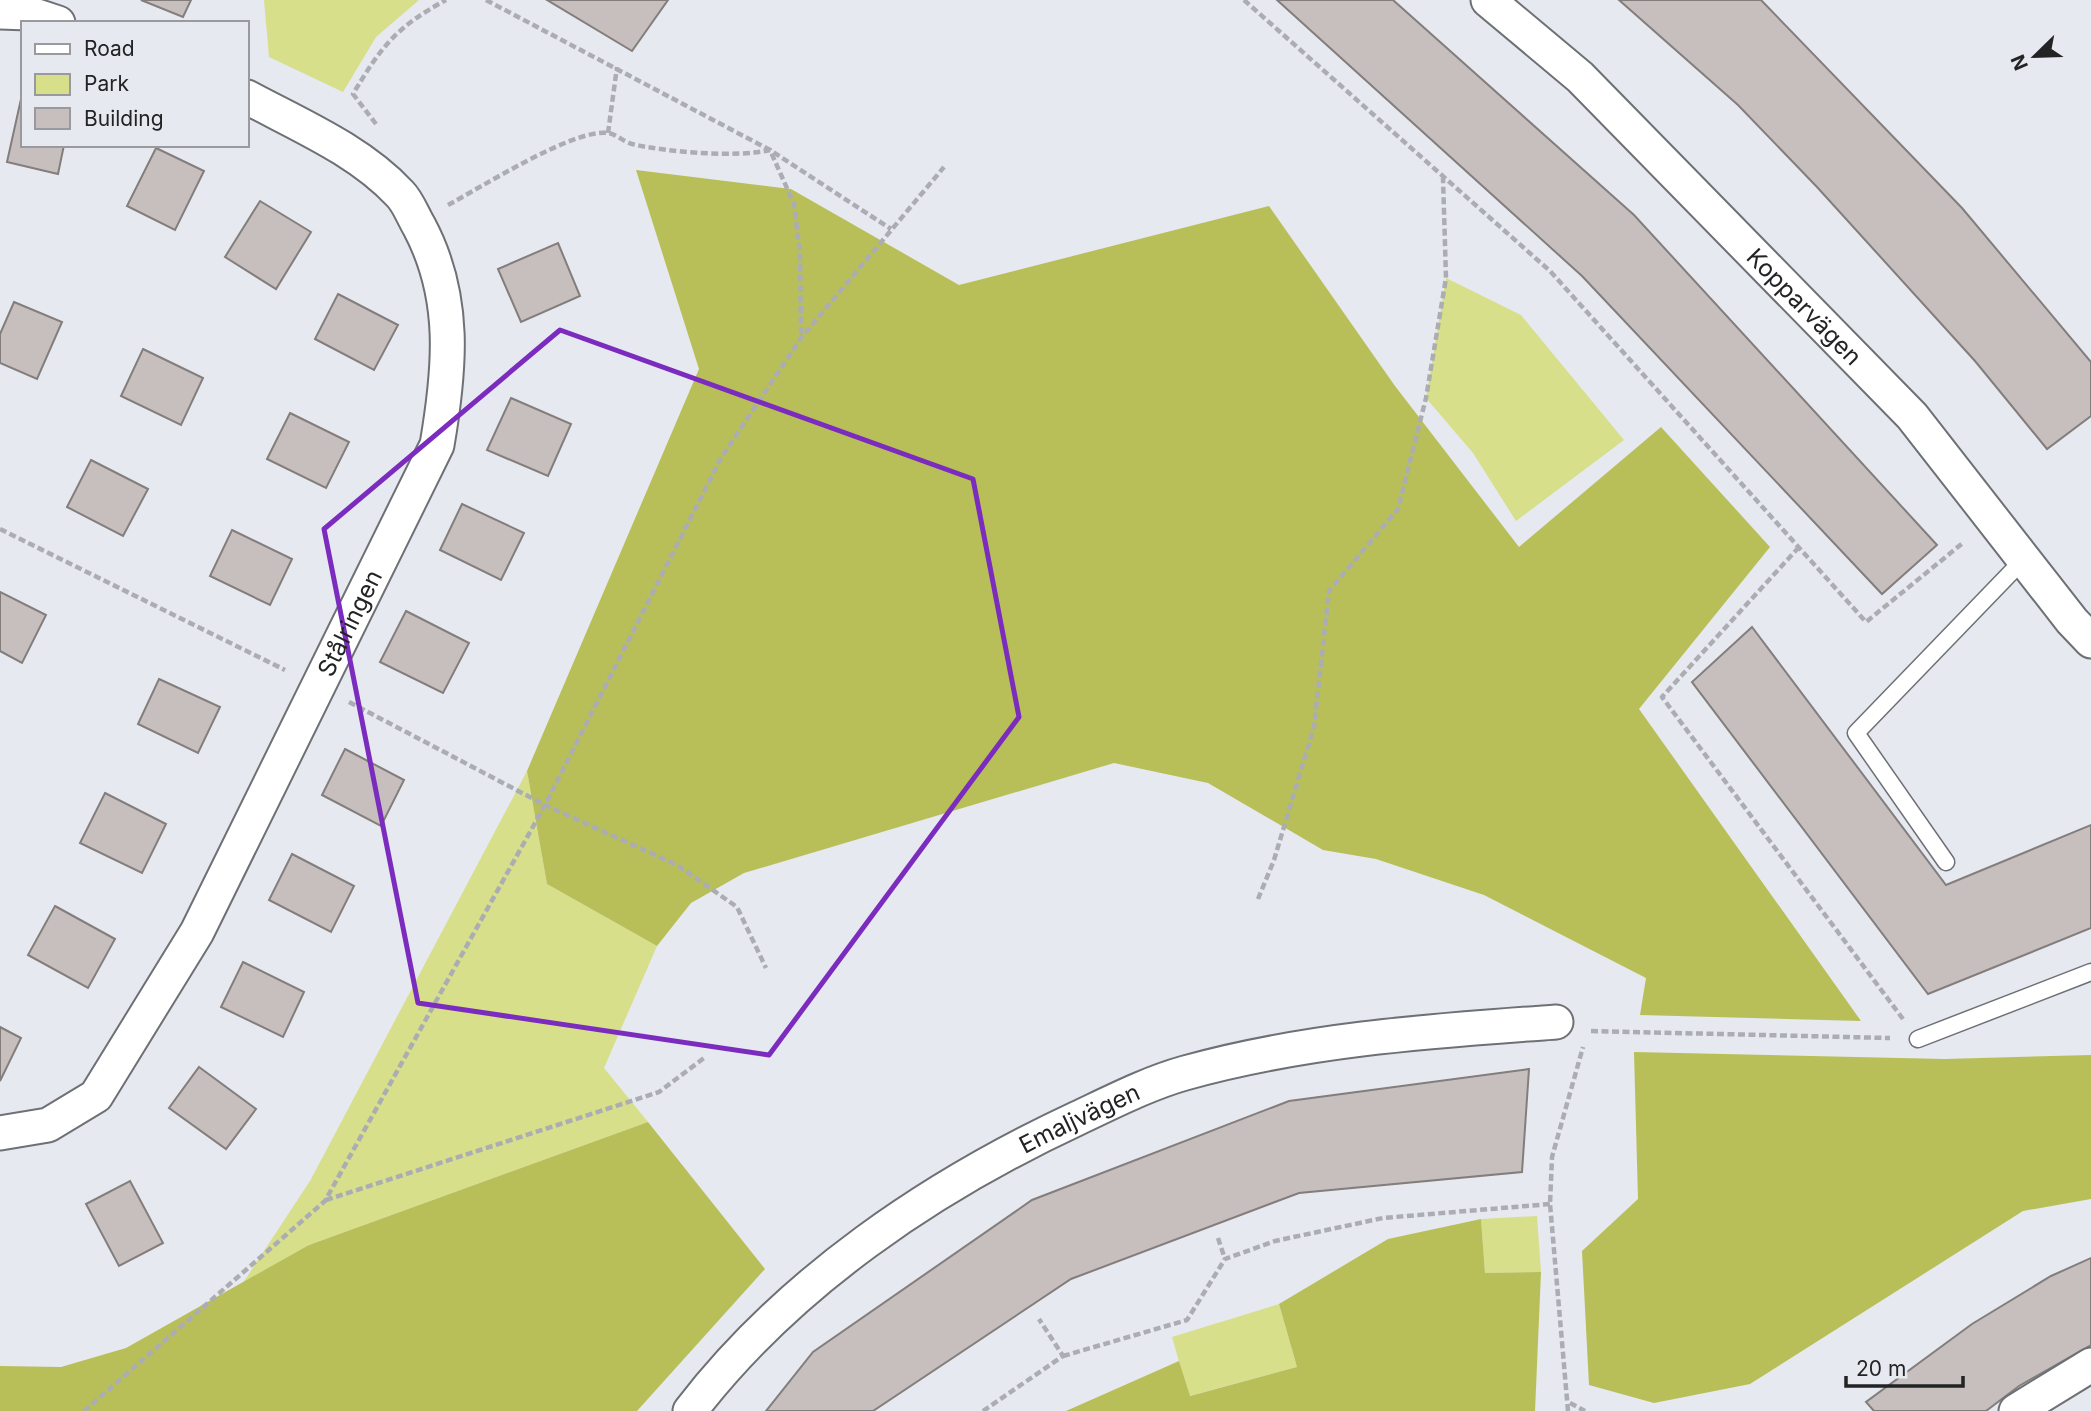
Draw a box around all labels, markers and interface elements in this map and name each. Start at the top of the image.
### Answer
legend [21,21,248,147]
north arrow [2000,21,2070,91]
text: Road [84,36,135,61]
text: N [2006,51,2033,74]
text: Park [84,71,129,96]
text: Building [84,106,164,131]
street label: Kopparvägen [1741,242,1868,371]
street label: Stålringen [311,565,388,681]
street label: Emaljvägen [1014,1077,1144,1159]
scale bar [1846,1344,1963,1388]
text: 20 m [1856,1356,1906,1381]

